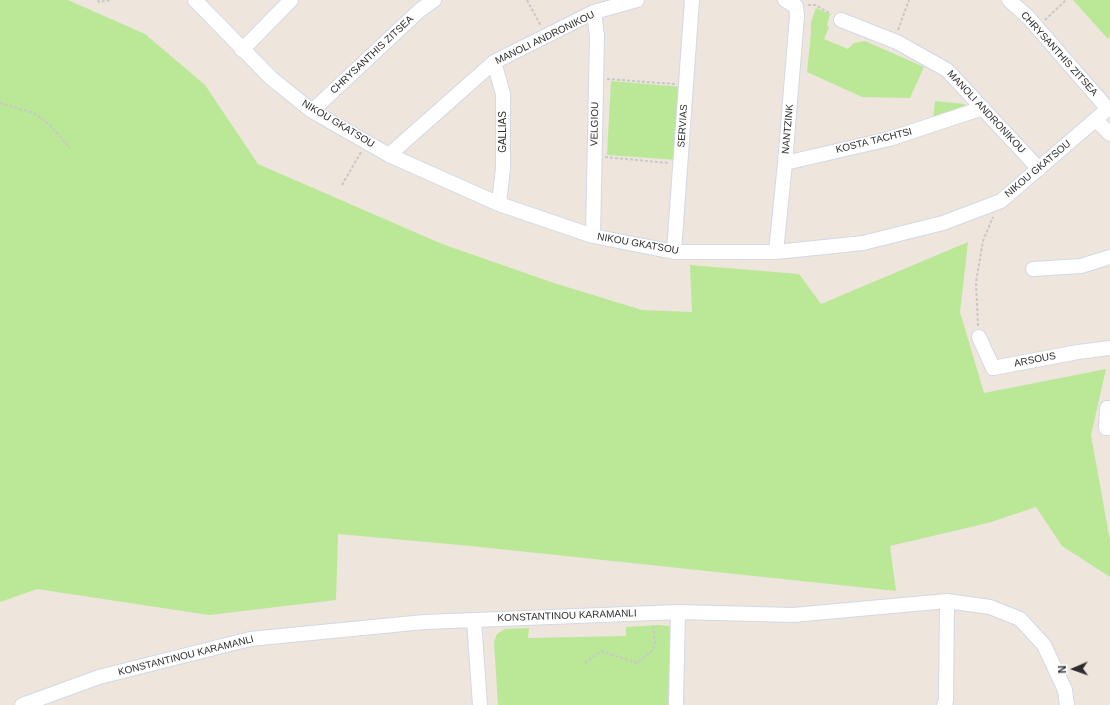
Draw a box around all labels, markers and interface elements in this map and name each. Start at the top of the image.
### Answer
street label: MANOLI ANDRONIKOU [493,9,597,67]
street label: CHRYSANTHIS ZITSEA [1018,9,1100,99]
street label: CHRYSANTHIS ZITSEA [328,13,416,97]
street label: MANOLI ANDRONIKOU [944,68,1028,156]
street label: NIKOU GKATSOU [300,98,376,150]
street label: VELGIOU [589,102,601,146]
street label: SERVIAS [676,104,690,148]
street label: NANTZINK [780,104,796,154]
street label: GALLIAS [497,111,509,153]
street label: KOSTA TACHTSI [835,126,913,156]
street label: NIKOU GKATSOU [1003,138,1073,200]
street label: NIKOU GKATSOU [596,231,680,257]
street label: ARSOUS [1013,350,1057,370]
street label: KONSTANTINOU KARAMANLI [497,608,637,624]
street label: KONSTANTINOU KARAMANLI [117,633,255,679]
north arrow [1054,649,1094,689]
text: N [1056,665,1068,674]

